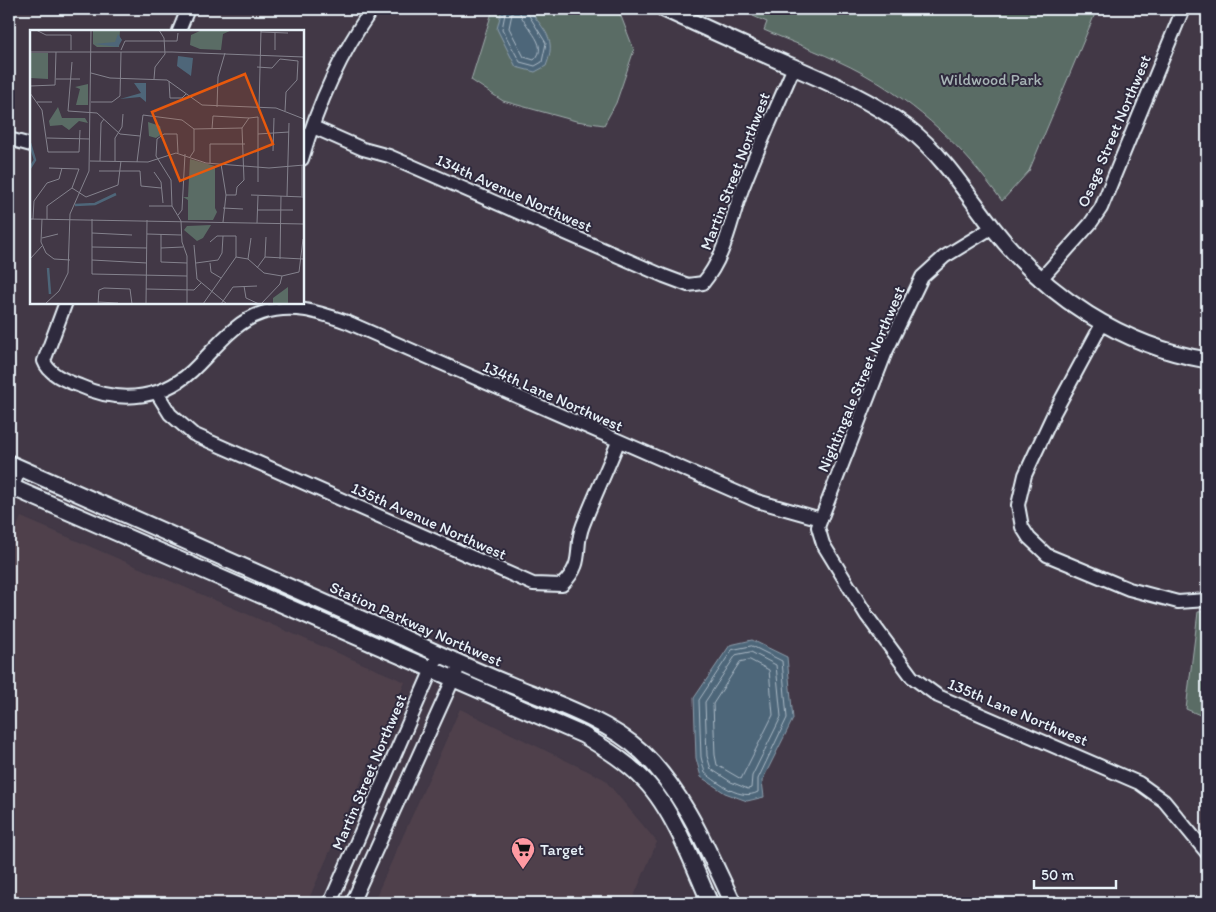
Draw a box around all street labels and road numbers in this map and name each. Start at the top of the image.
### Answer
street label: Osage Street Northwest [1073,52,1155,210]
street label: Martin Street Northwest [696,89,774,253]
street label: 134th Avenue Northwest [433,150,595,236]
street label: Nightingale Street Northwest [813,283,909,475]
street label: 134th Lane Northwest [480,356,626,436]
street label: 135th Avenue Northwest [348,478,510,564]
street label: Station Parkway Northwest [327,577,505,671]
street label: 135th Lane Northwest [945,674,1091,750]
street label: Martin Street Northwest [328,691,410,853]

